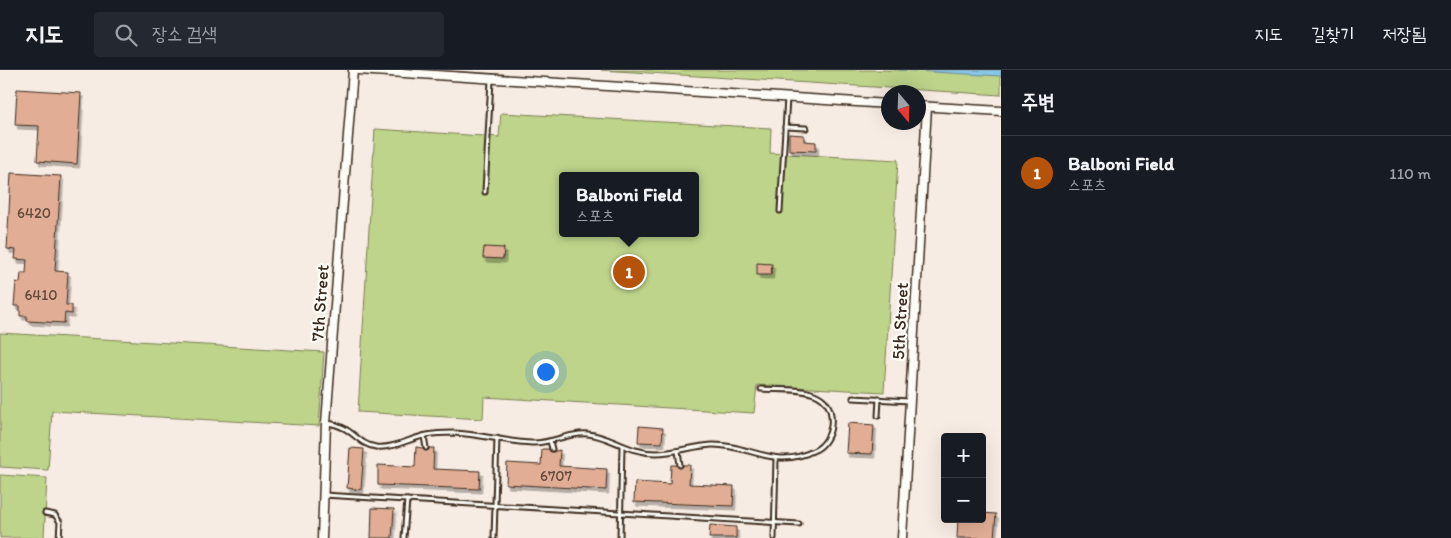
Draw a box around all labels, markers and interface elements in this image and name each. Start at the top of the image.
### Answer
search box [94,12,444,57]
text: 지도 [25,19,64,48]
icon: search [112,21,140,49]
text: 장소 검색 [152,22,217,45]
text: 지도 [1254,23,1283,45]
text: 길찾기 [1311,23,1355,45]
text: 저장됨 [1383,23,1426,45]
north arrow [881,85,926,130]
text: 주변 [1021,89,1055,114]
text: Balboni Field [1068,152,1174,175]
text: 1 [1033,164,1041,183]
text: 110 m [1389,164,1431,183]
popup [559,172,699,237]
text: 스포츠 [1068,175,1107,194]
text: Balboni Field [576,183,682,206]
house number: 6420 [17,204,51,222]
text: 스포츠 [576,206,615,225]
pin: 1 [613,253,645,291]
street label: 7th Street [306,264,334,342]
street label: 5th Street [887,282,913,360]
house number: 6410 [24,286,58,304]
your location [533,359,559,385]
map controls [941,433,986,523]
button: + [941,433,986,478]
house number: 6707 [540,467,573,485]
button: − [941,478,986,523]

